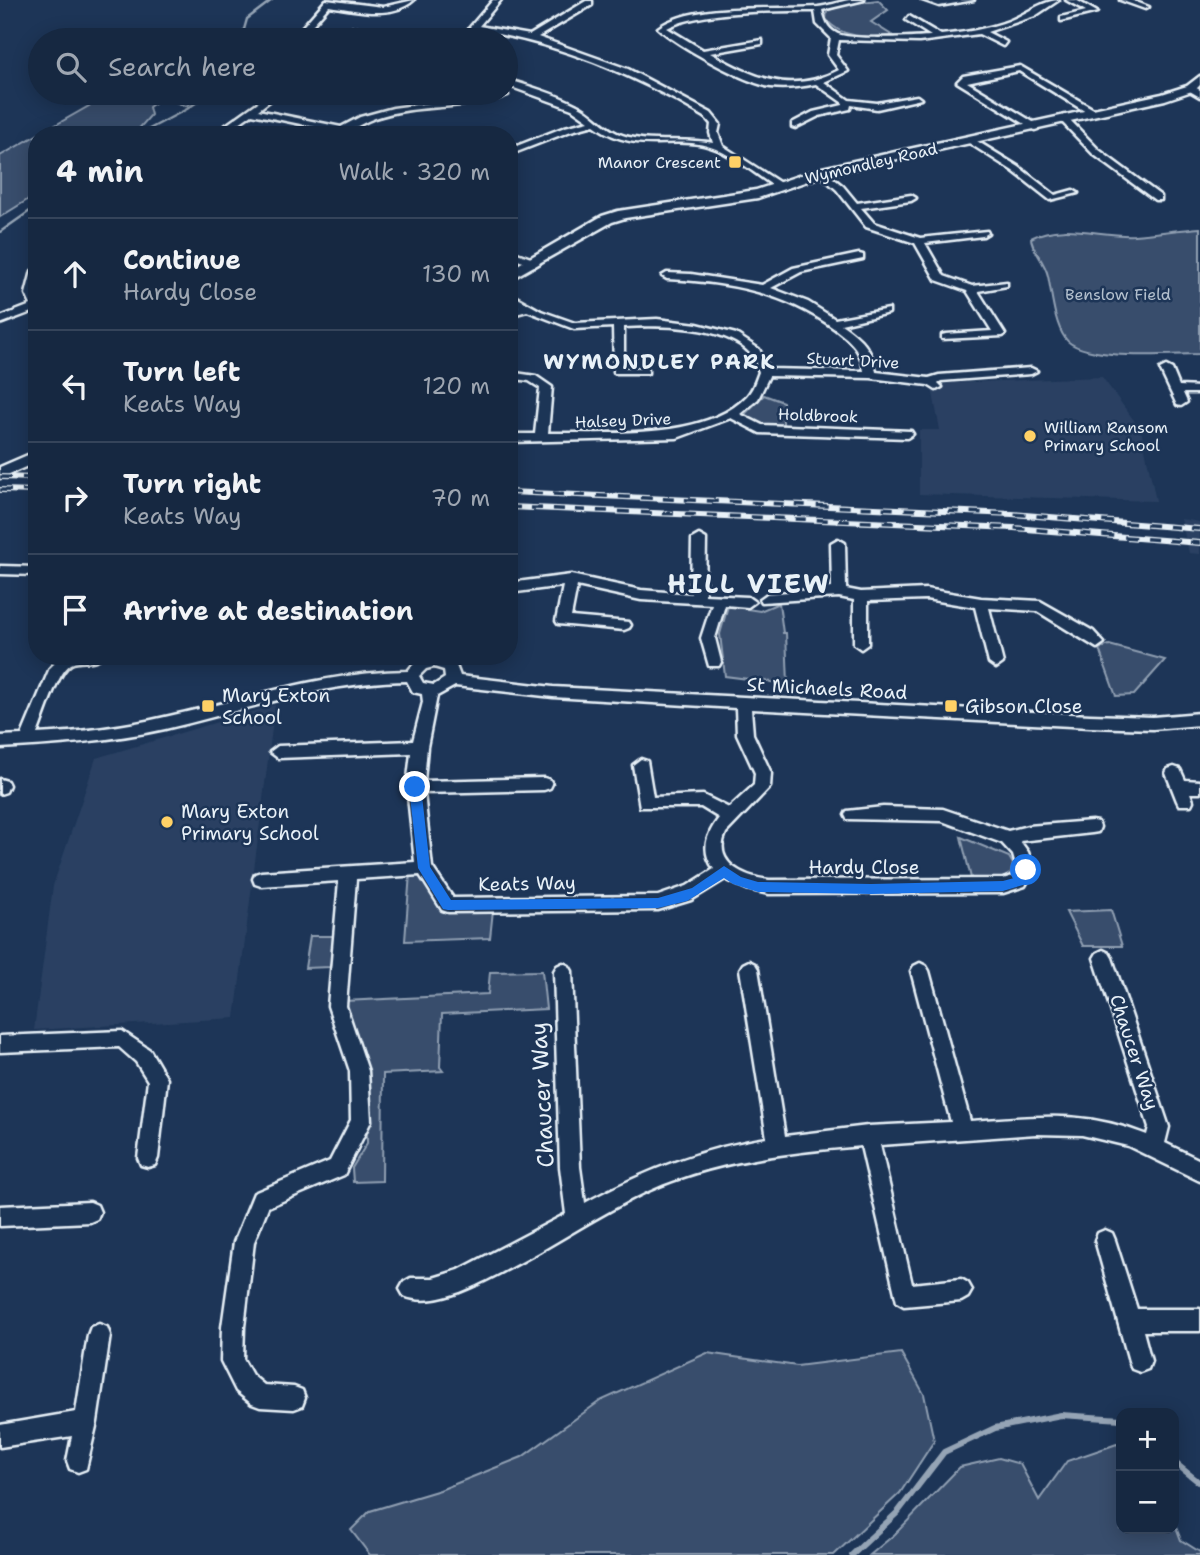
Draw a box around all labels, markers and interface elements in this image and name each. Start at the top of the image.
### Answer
search box [28,28,518,105]
icon: search [52,48,90,86]
text: Search here [108,49,257,84]
street label: Wymondley Road [803,138,940,189]
text: 4 min [56,151,143,192]
place label: Manor Crescent [598,152,721,173]
marker: Manor Crescent [727,154,743,170]
text: Walk · 320 m [339,157,490,187]
text: Continue [123,242,241,277]
icon: ahead [56,255,94,293]
text: 130 m [422,259,490,289]
text: Hardy Close [123,277,257,307]
park label: Benslow Field [1065,284,1171,305]
district label: WYMONDLEY PARK [543,348,777,376]
street label: Stuart Drive [806,348,900,373]
text: Turn left [123,354,240,389]
icon: left [56,367,94,405]
text: 120 m [422,371,490,401]
text: Keats Way [123,389,241,419]
street label: Holdbrook [777,404,859,427]
street label: Halsey Drive [574,408,672,433]
place label: William Ransom Primary School [1044,417,1168,456]
marker: William Ransom Primary School [1022,428,1038,444]
text: Turn right [123,466,261,501]
icon: right [56,479,94,517]
text: 70 m [431,483,490,513]
text: Keats Way [123,501,241,531]
district label: HILL VIEW [667,566,831,601]
icon: arrive [56,591,94,629]
text: Arrive at destination [123,593,413,628]
street label: St Michaels Road [746,672,908,705]
place label: Mary Exton School [222,683,330,730]
place label: Gibson Close [965,694,1082,719]
marker: Mary Exton School [200,698,216,714]
marker: Gibson Close [943,698,959,714]
route end [399,771,430,802]
place label: Mary Exton Primary School [181,799,319,846]
marker: Mary Exton Primary School [159,814,175,830]
route start [1010,854,1041,885]
street label: Hardy Close [809,855,919,880]
street label: Keats Way [478,870,576,897]
street label: Chaucer Way [1104,991,1165,1113]
street label: Chaucer Way [523,1021,561,1169]
map controls [1116,1408,1179,1534]
button: + [1116,1408,1179,1471]
button: − [1116,1471,1179,1534]

